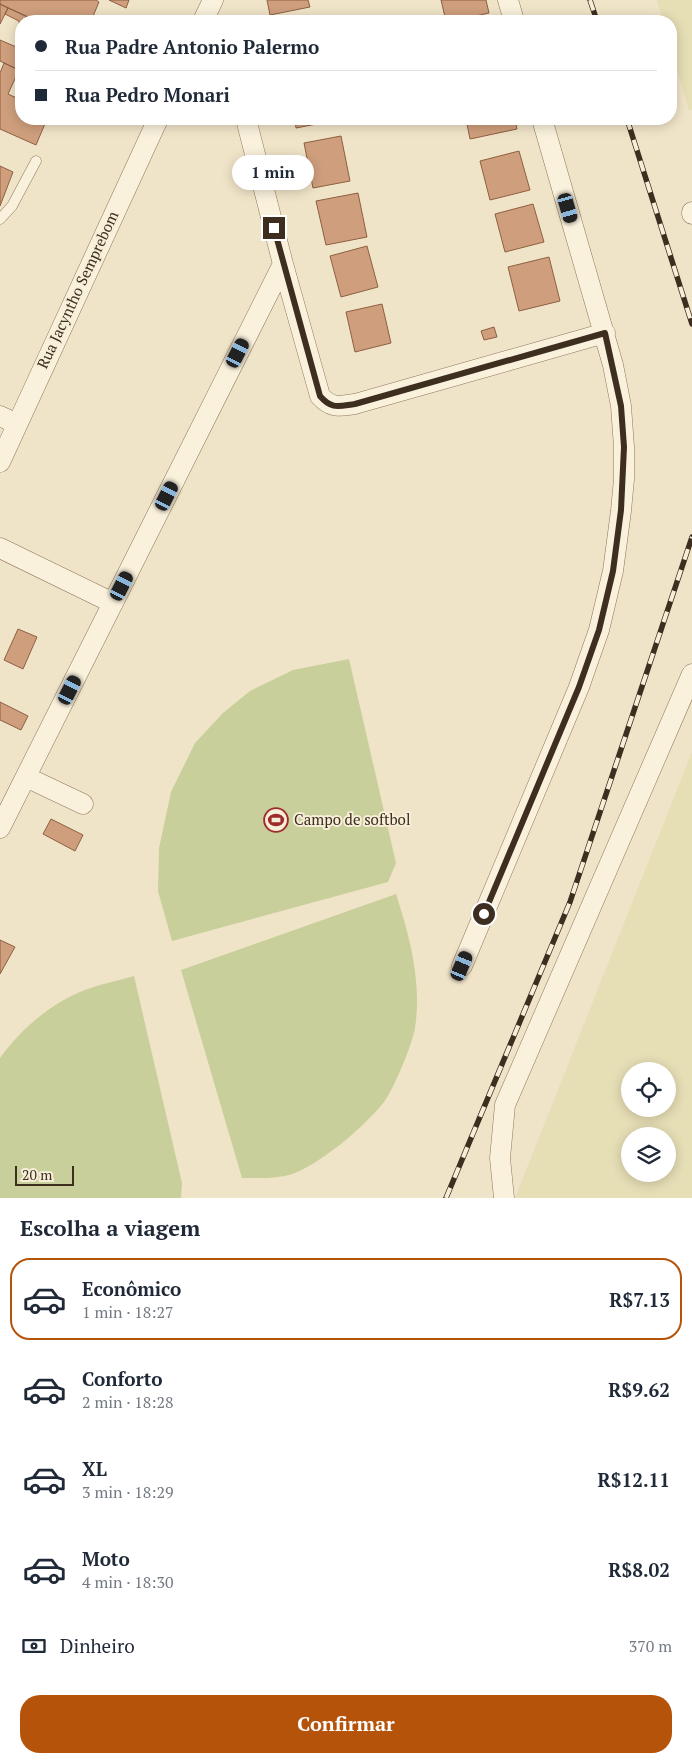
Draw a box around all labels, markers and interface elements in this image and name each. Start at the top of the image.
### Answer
text: Rua Padre Antonio Palermo [65,34,319,59]
text: Rua Pedro Monari [65,82,230,107]
callout: 1 min [233,156,315,190]
text: 1 min [251,161,295,183]
car [556,192,579,224]
street label: Rua Jacyntho Semprebom [32,208,122,372]
route end [263,217,285,239]
car [224,336,251,370]
car [153,479,180,513]
car [108,569,135,603]
car [56,673,83,707]
sports icon: Campo de softbol [263,807,289,833]
place label: Campo de softbol [294,809,410,829]
route start [473,903,495,925]
car [449,949,474,983]
map controls [621,1062,676,1182]
button: locate [621,1062,676,1117]
button: layers [621,1127,676,1182]
scale bar [15,1163,74,1186]
text: 20 m [22,1165,52,1184]
text: Escolha a viagem [20,1213,200,1242]
text: Econômico [82,1276,181,1301]
icon: car [22,1277,67,1322]
text: R$7.13 [609,1287,670,1312]
text: 1 min · 18:27 [82,1301,174,1323]
text: Conforto [82,1366,163,1391]
icon: car [22,1367,67,1412]
text: R$9.62 [608,1377,670,1402]
text: 2 min · 18:28 [82,1391,174,1413]
text: XL [82,1456,107,1481]
icon: car [22,1457,67,1502]
text: R$12.11 [597,1467,670,1492]
text: 3 min · 18:29 [82,1481,174,1503]
text: Moto [82,1546,130,1571]
icon: car [22,1547,67,1592]
text: R$8.02 [608,1557,670,1582]
text: 4 min · 18:30 [82,1571,174,1593]
icon: cash [20,1632,48,1660]
text: Dinheiro [60,1633,135,1658]
text: 370 m [629,1635,672,1657]
button: Confirmar [20,1695,672,1753]

